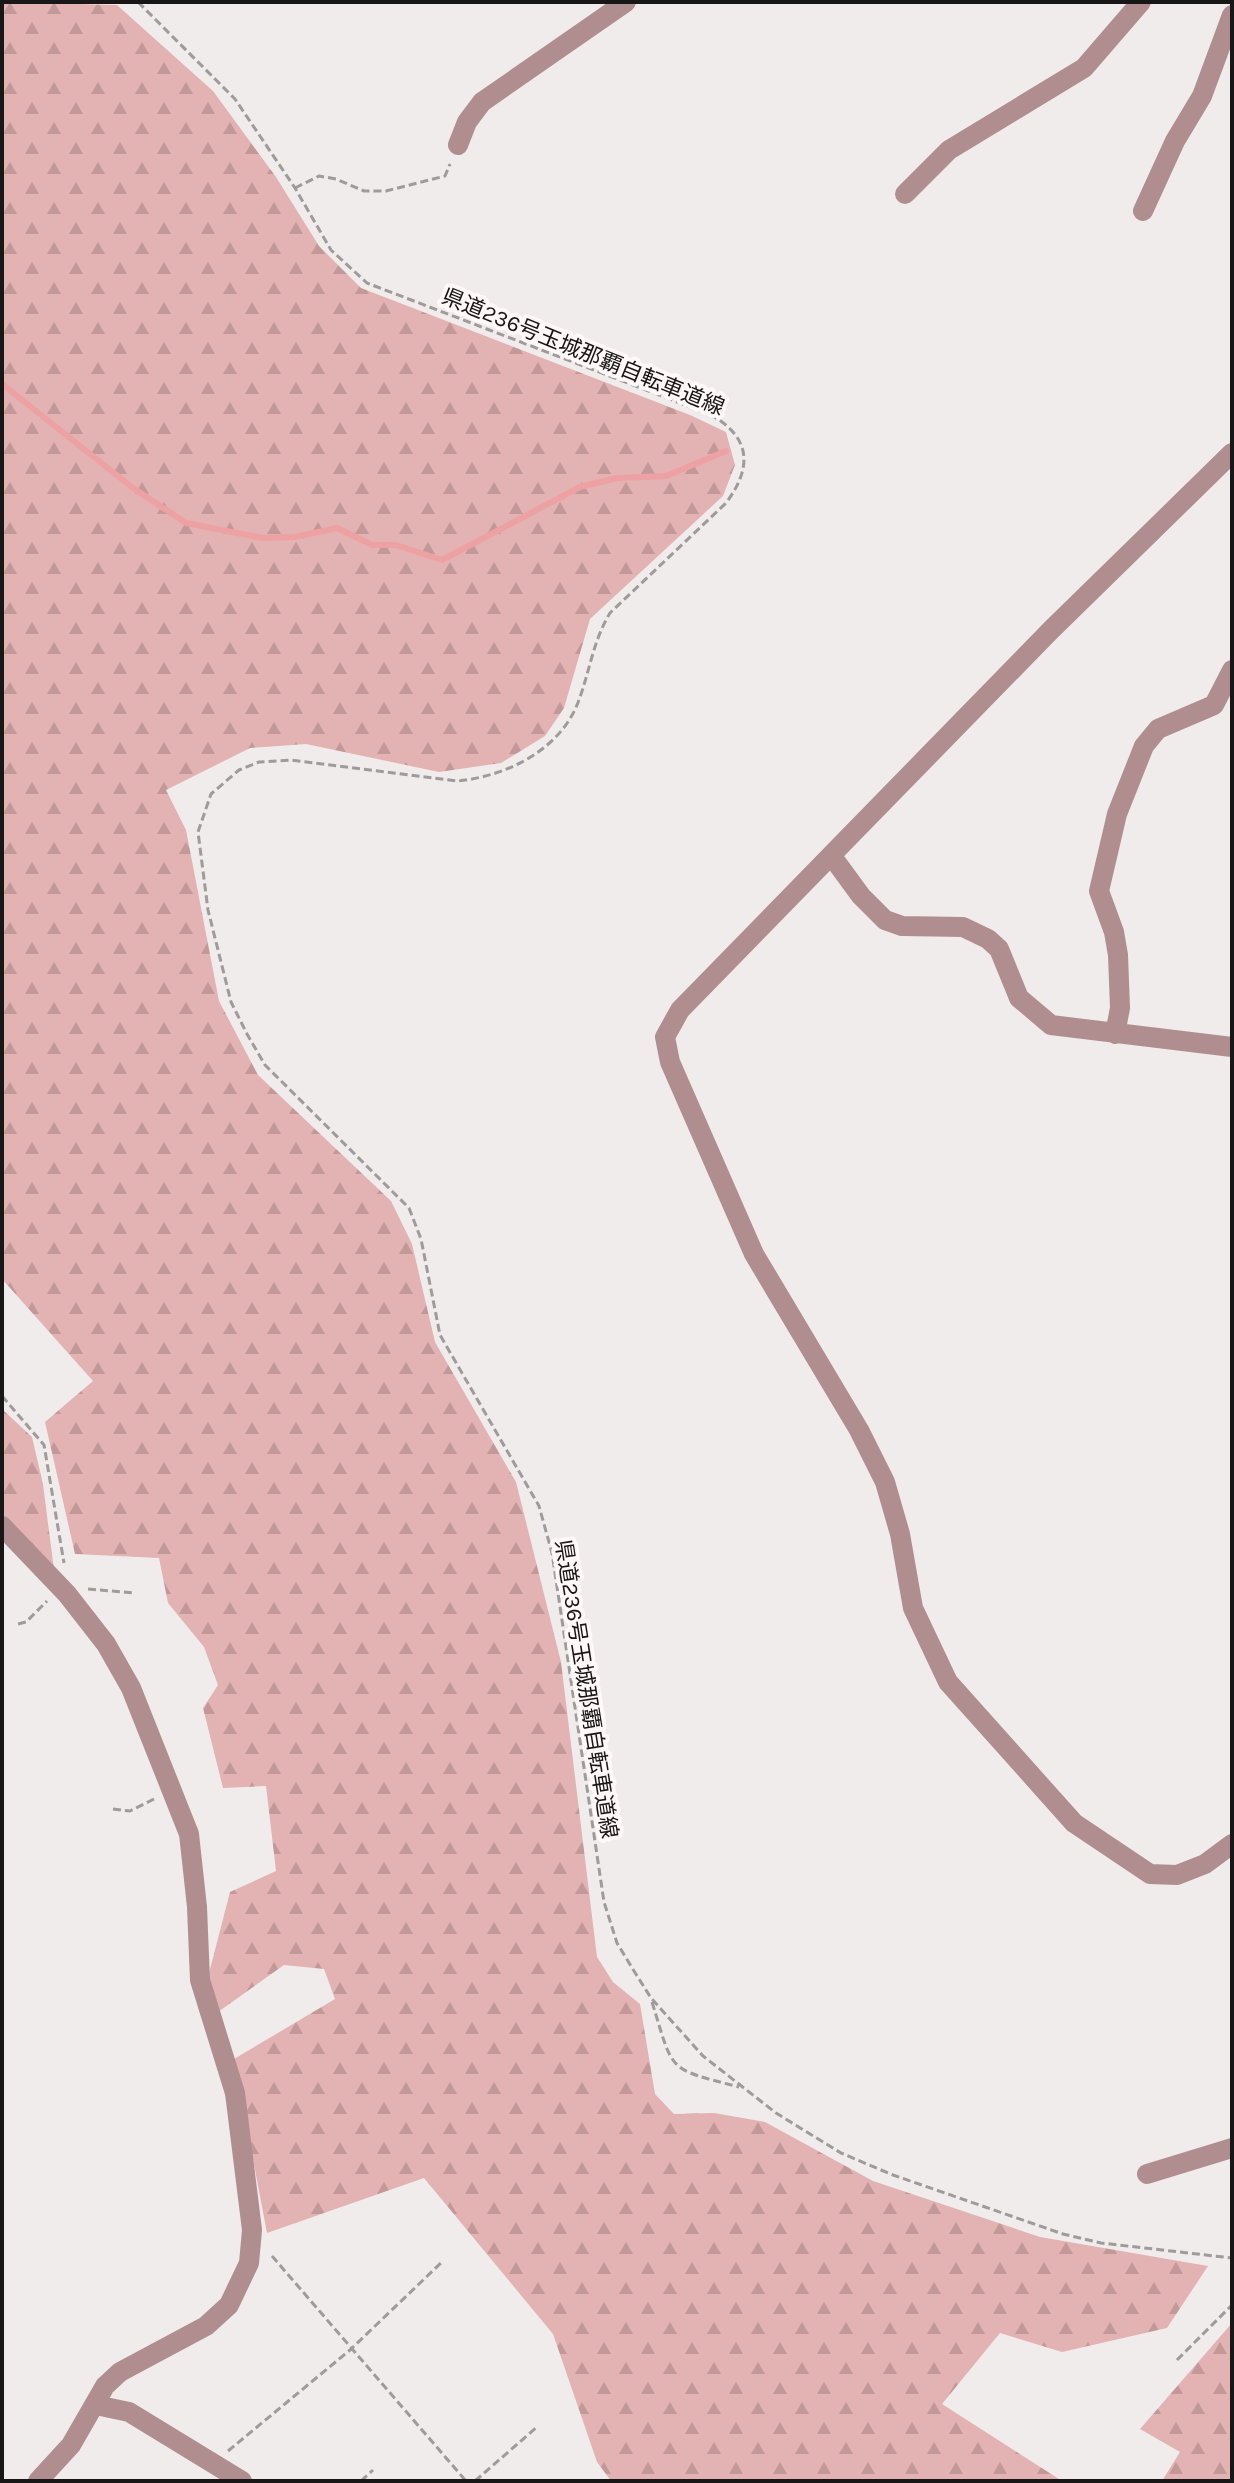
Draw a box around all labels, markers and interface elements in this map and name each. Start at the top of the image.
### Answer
street label: 県道236号玉城那覇自転車道線 [438,283,728,421]
street label: 県道236号玉城那覇自転車道線 [550,1538,622,1840]

